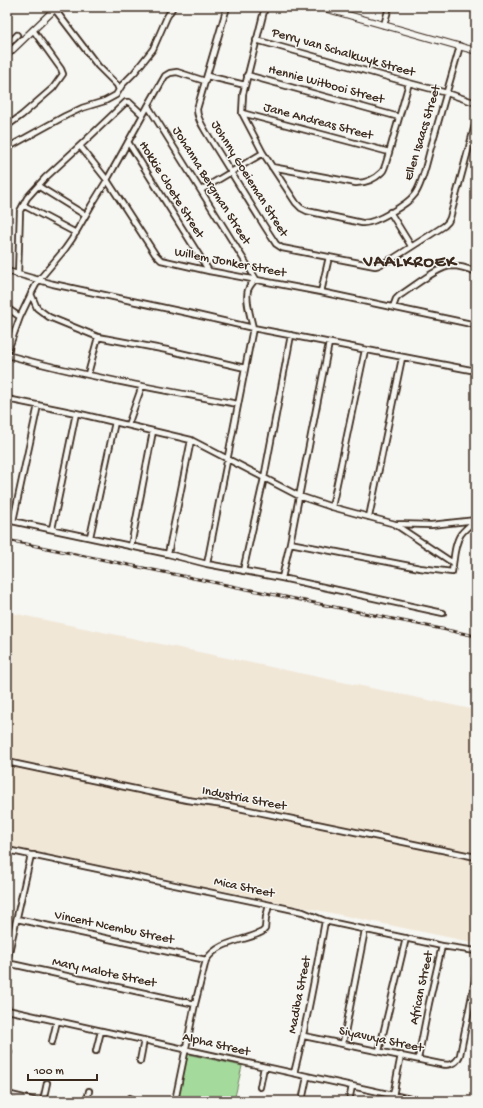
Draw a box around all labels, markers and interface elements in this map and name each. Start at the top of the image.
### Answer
street label: Perry van Schalkwyk Street [269,25,418,81]
street label: Hennie Witbooi Street [266,62,387,108]
street label: Ellen Isaacs Street [401,82,445,183]
street label: Jane Andreas Street [262,100,376,144]
street label: Johnny Goeieman Street [207,118,292,241]
street label: Johanna Bergman Street [169,124,254,249]
street label: Hokkie Cloete Street [135,139,208,243]
street label: Willem Jonker Street [173,245,289,281]
district label: VAALKROEK [362,253,458,273]
street label: Industria Street [201,783,289,815]
street label: Mica Street [213,874,277,902]
street label: Vincent Ncembu Street [52,908,177,948]
street label: African Street [407,948,437,1026]
street label: Madiba Street [285,953,315,1035]
street label: Mary Malote Street [51,955,159,992]
street label: Siyavuya Street [338,1024,426,1057]
street label: Alpha Street [181,1030,253,1060]
scale bar [28,1056,97,1082]
text: 100 m [33,1065,64,1079]

